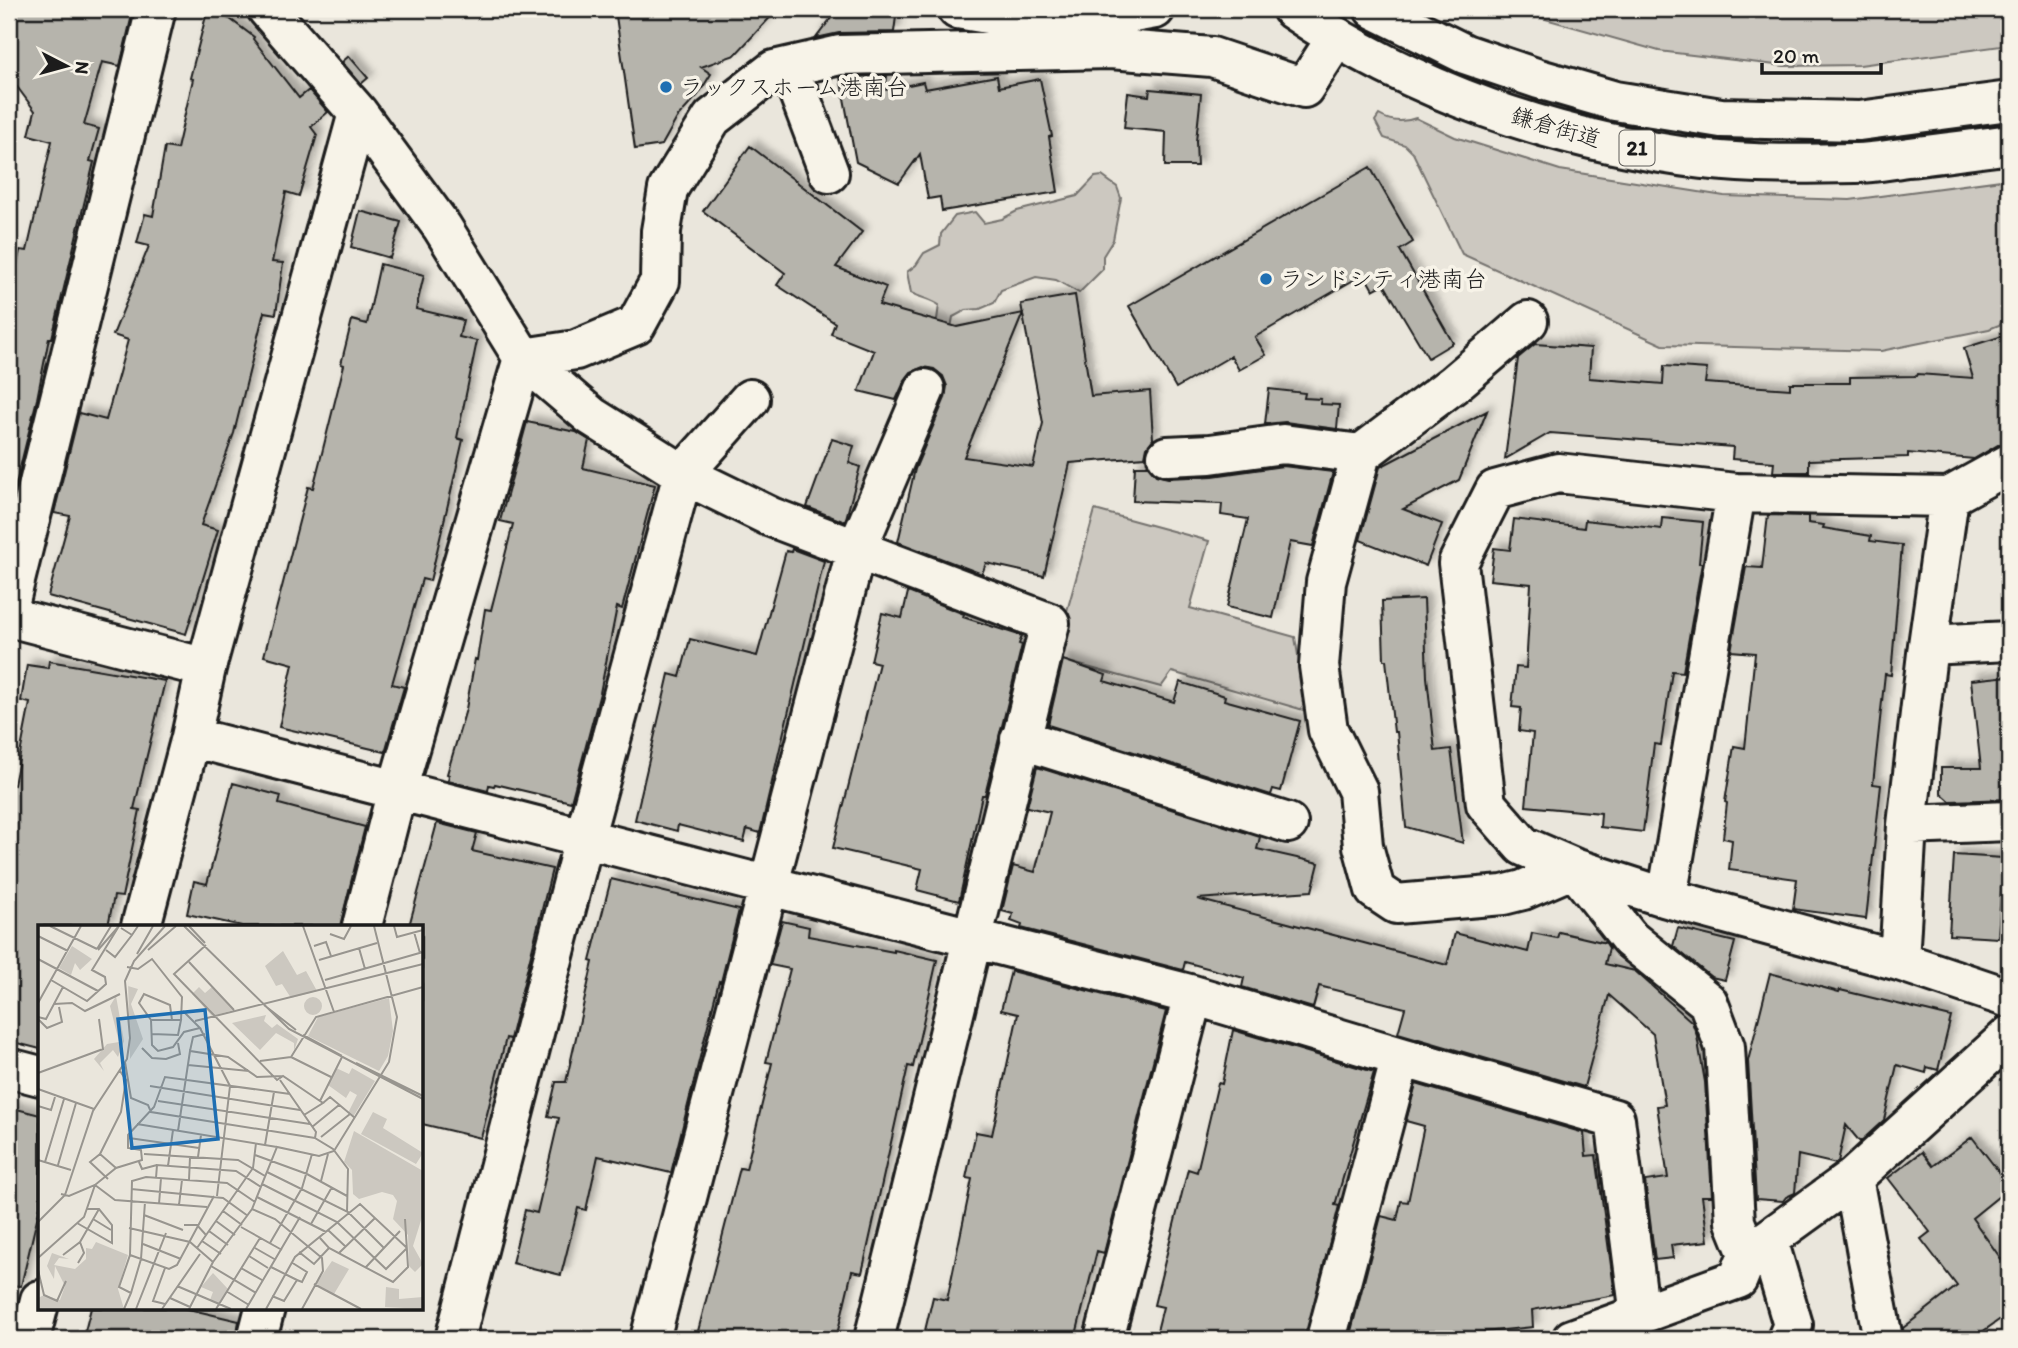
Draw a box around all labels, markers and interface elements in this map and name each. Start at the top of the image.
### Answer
north arrow [32,32,102,102]
scale bar [1762,32,1882,76]
text: 20 m [1773,43,1820,68]
text: N [70,60,95,75]
place label: ラックスホーム港南台 [680,73,909,101]
marker: ラックスホーム港南台 [658,79,674,95]
street label: 鎌倉街道 [1508,101,1604,153]
road number: 21 [1620,130,1654,166]
place label: ランドシティ港南台 [1280,265,1487,293]
marker: ランドシティ港南台 [1258,271,1274,287]
inset map [38,925,424,1310]

